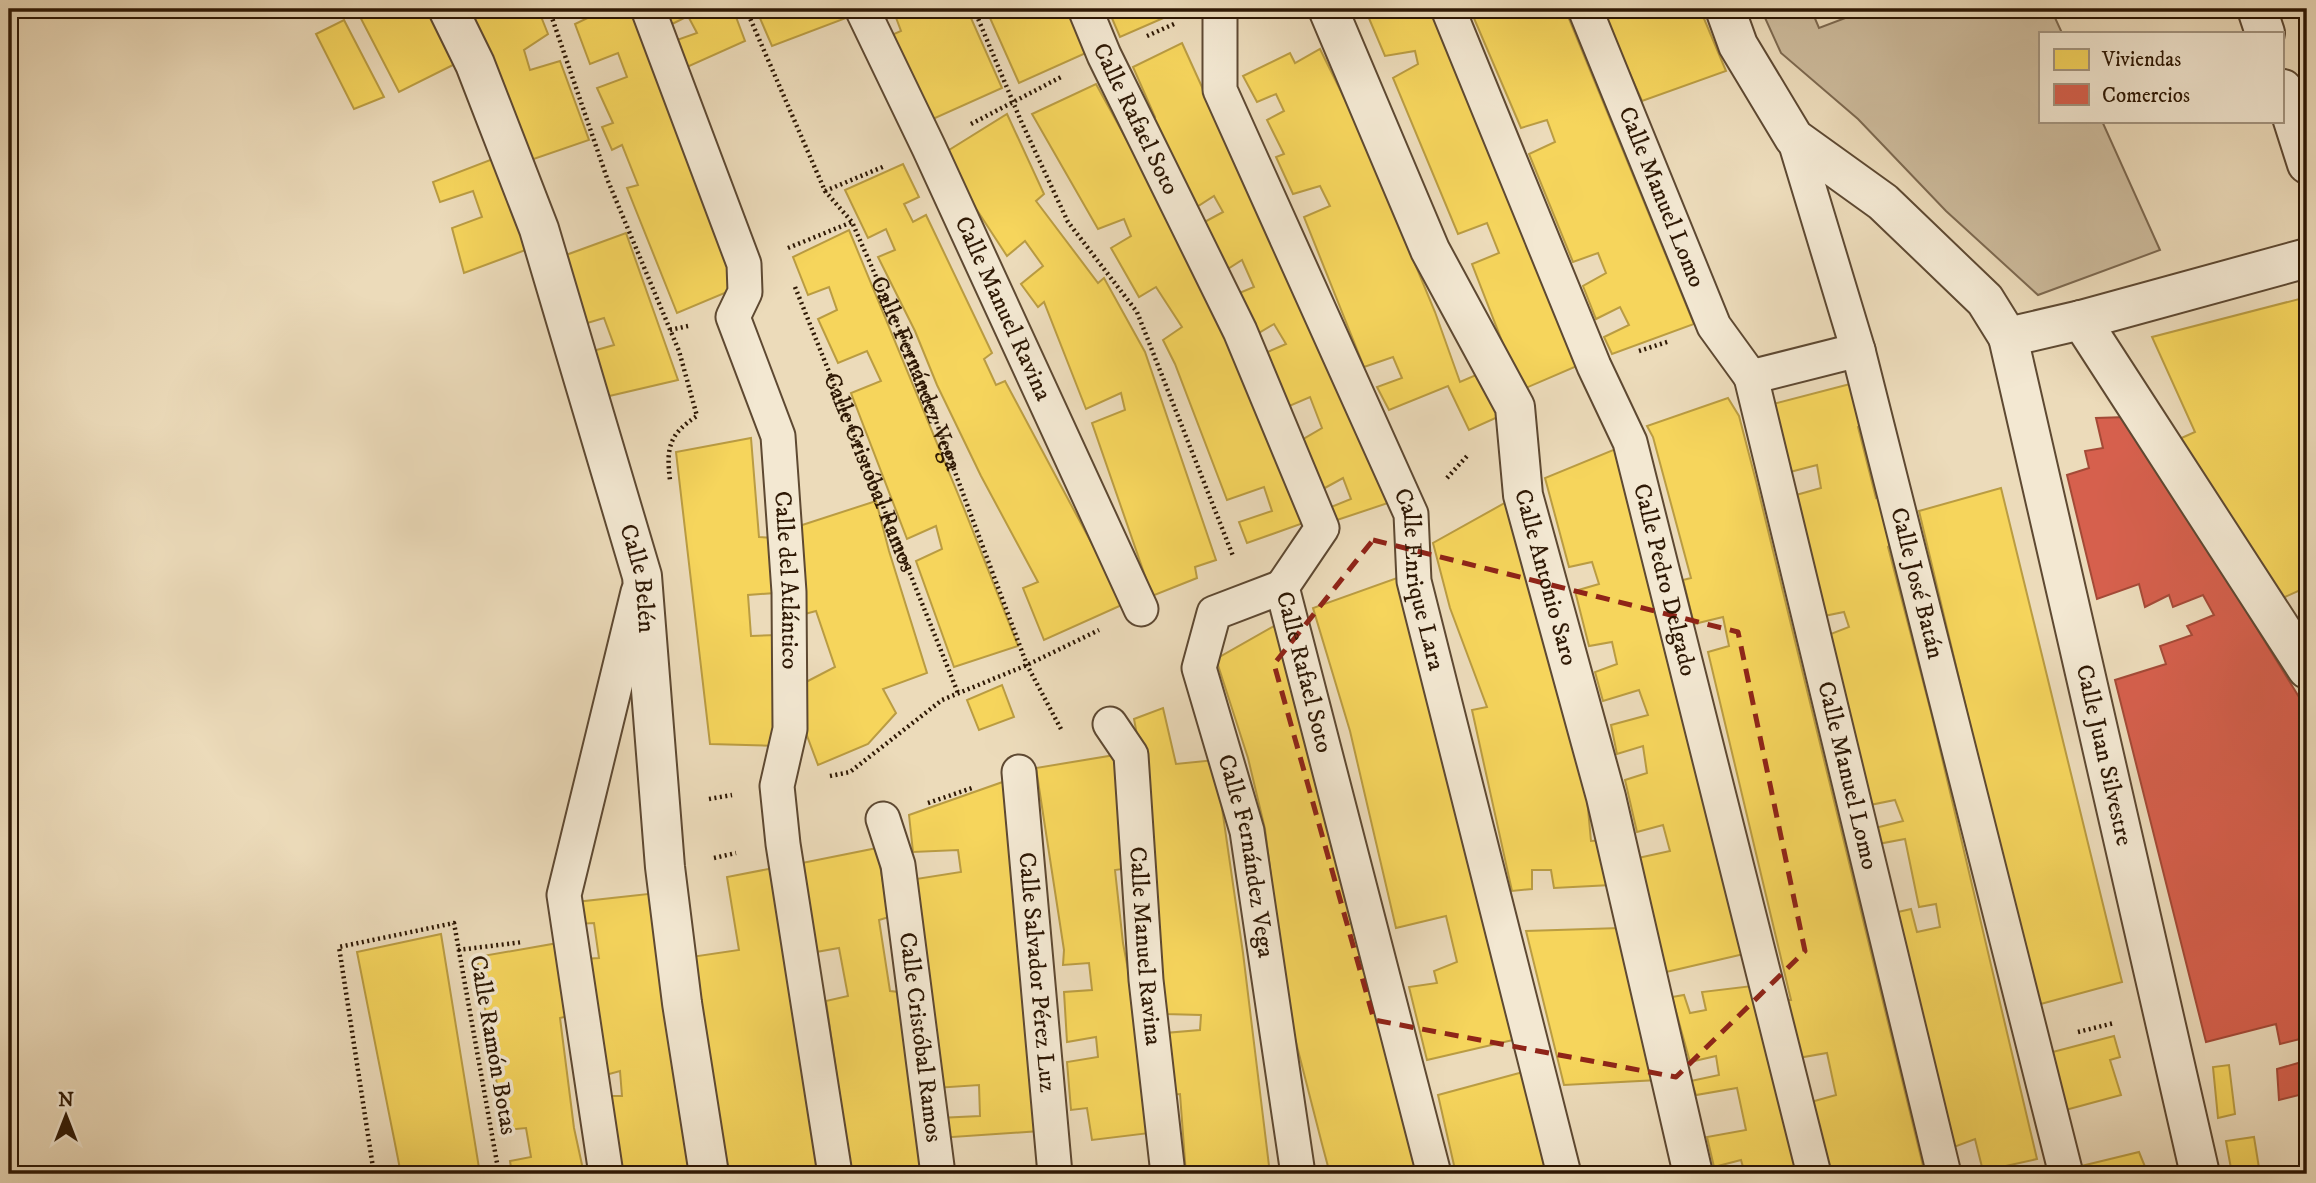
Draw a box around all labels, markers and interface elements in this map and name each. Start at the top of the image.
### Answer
legend [2039,32,2284,122]
street label: Calle Rafael Soto [1086,39,1186,200]
text: Viviendas [2101,47,2181,73]
text: Comercios [2102,83,2190,109]
street label: Calle Manuel Lomo [1611,102,1712,292]
street label: Calle Manuel Ravina [947,212,1059,406]
street label: Calle Fernández Vega [863,272,968,476]
street label: Calle Cristóbal Ramos [816,369,923,576]
street label: Calle Pedro Delgado [1626,480,1703,679]
street label: Calle Enrique Lara [1386,483,1451,674]
street label: Calle Antonio Saro [1507,486,1584,669]
street label: Calle del Atlántico [767,490,805,670]
street label: Calle José Batán [1883,504,1951,663]
street label: Calle Belén [612,521,661,634]
street label: Calle Rafael Soto [1269,588,1339,756]
street label: Calle Juan Silvestre [2069,662,2139,849]
street label: Calle Manuel Lomo [1810,678,1885,873]
street label: Calle Fernández Vega [1210,751,1281,960]
street label: Calle Manuel Ravina [1122,846,1168,1048]
street label: Calle Salvador Pérez Luz [1011,851,1063,1094]
street label: Calle Cristóbal Ramos [892,930,949,1144]
street label: Calle Ramón Botas [462,953,524,1137]
north arrow [32,1082,102,1152]
text: N [58,1089,74,1112]

